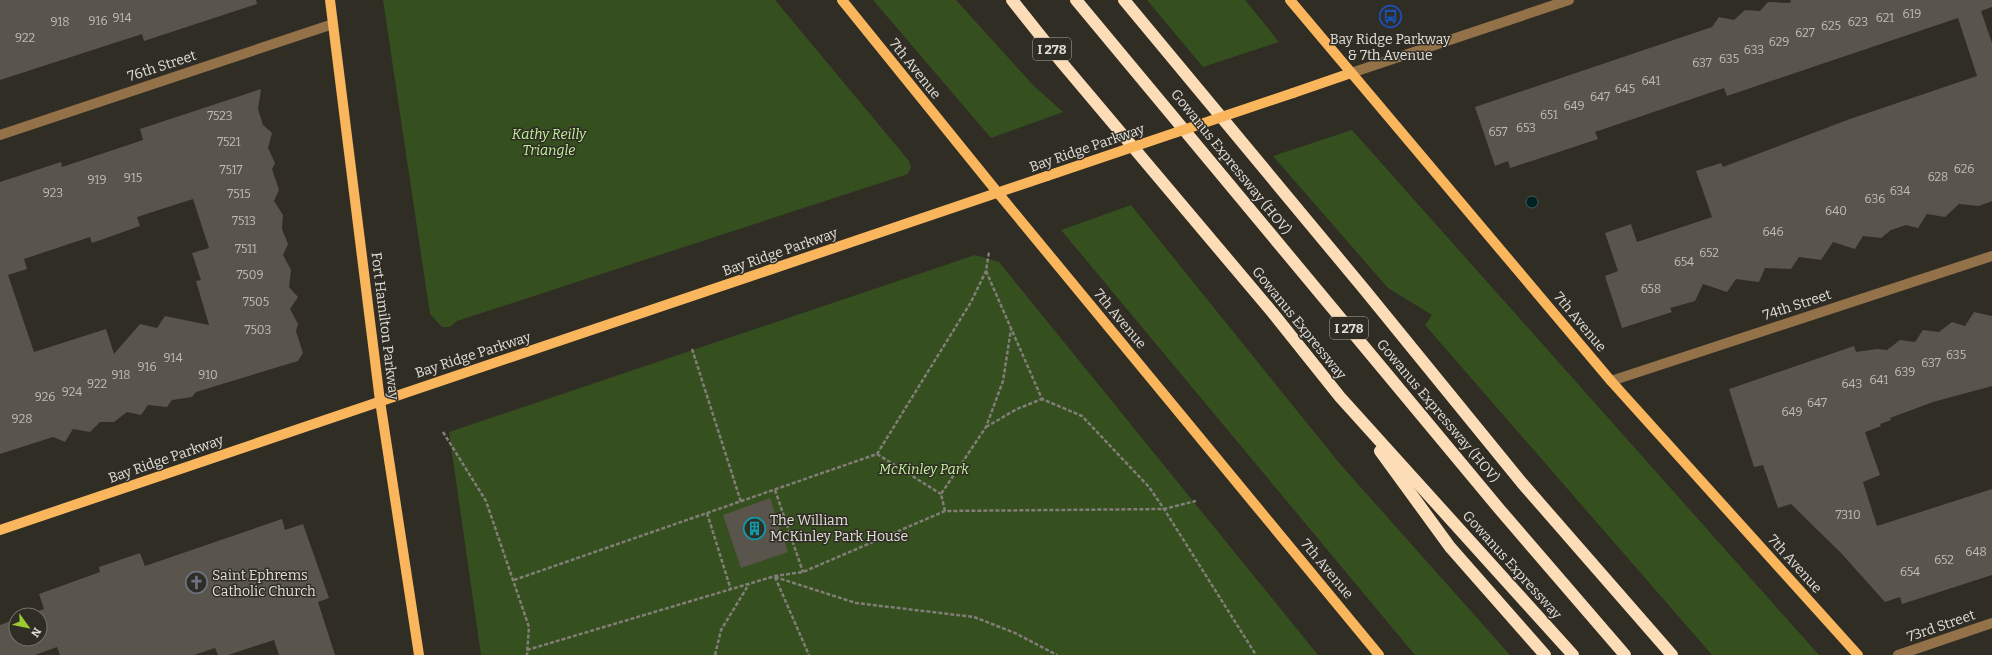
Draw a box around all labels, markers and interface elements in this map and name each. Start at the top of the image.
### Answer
bus stop icon: Bay Ridge Parkway & 7th Avenue [1377,4,1403,30]
house number: 619 [1903,7,1921,21]
house number: 914 [113,11,131,25]
house number: 621 [1876,11,1894,25]
house number: 916 [89,14,107,28]
house number: 918 [50,15,70,29]
house number: 623 [1848,15,1868,29]
house number: 625 [1821,19,1841,33]
house number: 627 [1795,26,1815,40]
house number: 922 [15,31,35,45]
place label: Bay Ridge Parkway & 7th Avenue [1330,31,1451,64]
street label: 7th Avenue [886,35,944,103]
house number: 629 [1769,35,1789,49]
road number: I 278 [1033,38,1071,60]
house number: 633 [1744,43,1764,57]
street label: 76th Street [126,47,198,85]
house number: 635 [1719,52,1739,66]
house number: 637 [1692,56,1712,70]
house number: 641 [1642,74,1661,88]
house number: 645 [1615,82,1635,96]
street label: Gowanus Expressway (HOV) [1167,86,1295,238]
house number: 647 [1590,90,1610,104]
house number: 649 [1563,99,1585,113]
house number: 651 [1540,108,1558,122]
house number: 7523 [207,109,233,123]
street label: Bay Ridge Parkway [1027,120,1147,176]
house number: 653 [1516,121,1536,135]
house number: 657 [1488,125,1508,139]
park label: Kathy Reilly Triangle [512,126,587,159]
house number: 7521 [217,135,241,149]
house number: 626 [1954,162,1974,176]
house number: 7517 [220,163,242,177]
house number: 628 [1928,170,1948,184]
house number: 915 [124,171,142,185]
house number: 919 [88,173,106,187]
house number: 634 [1890,184,1910,198]
house number: 923 [43,186,63,200]
house number: 7515 [227,187,251,201]
house number: 636 [1865,192,1885,206]
house number: 640 [1825,204,1847,218]
house number: 7513 [232,214,256,228]
street label: Bay Ridge Parkway [720,224,840,280]
house number: 646 [1762,225,1784,239]
house number: 7511 [235,242,257,256]
house number: 652 [1699,246,1719,260]
street label: Fort Hamilton Parkway [367,251,403,402]
house number: 654 [1674,255,1694,269]
street label: Gowanus Expressway [1248,263,1350,383]
house number: 7509 [237,268,263,282]
house number: 658 [1641,282,1661,296]
street label: 7th Avenue [1090,286,1150,352]
street label: 74th Street [1761,286,1833,324]
street label: 7th Avenue [1550,289,1610,355]
house number: 7505 [243,295,269,309]
road number: I 278 [1330,317,1368,339]
house number: 7503 [245,323,272,337]
street label: Bay Ridge Parkway [413,328,534,382]
street label: Gowanus Expressway (HOV) [1373,336,1503,486]
house number: 635 [1946,348,1966,362]
house number: 914 [164,351,182,365]
house number: 637 [1921,356,1941,370]
house number: 916 [138,360,156,374]
house number: 639 [1895,365,1915,379]
house number: 918 [111,368,131,382]
house number: 910 [198,368,218,382]
house number: 641 [1870,373,1889,387]
house number: 922 [87,377,107,391]
house number: 643 [1842,377,1863,391]
house number: 924 [62,385,82,399]
house number: 926 [35,390,55,404]
house number: 647 [1807,396,1827,410]
house number: 649 [1781,405,1803,419]
house number: 928 [12,412,32,426]
street label: Bay Ridge Parkway [106,431,226,487]
park label: McKinley Park [879,461,969,478]
street label: Gowanus Expressway [1459,507,1566,623]
house number: 7310 [1835,508,1861,522]
place label: The William McKinley Park House [770,512,908,545]
building icon: The William McKinley Park House [741,515,767,541]
street label: 7th Avenue [1764,531,1826,597]
street label: 7th Avenue [1297,536,1357,602]
house number: 648 [1965,545,1987,559]
house number: 652 [1934,553,1954,567]
house number: 654 [1900,565,1920,579]
place label: Saint Ephrems Catholic Church [212,567,316,600]
church icon: Saint Ephrems Catholic Church [184,570,210,596]
street label: 73rd Street [1905,606,1977,646]
north arrow [8,607,48,647]
text: N [28,625,44,640]

